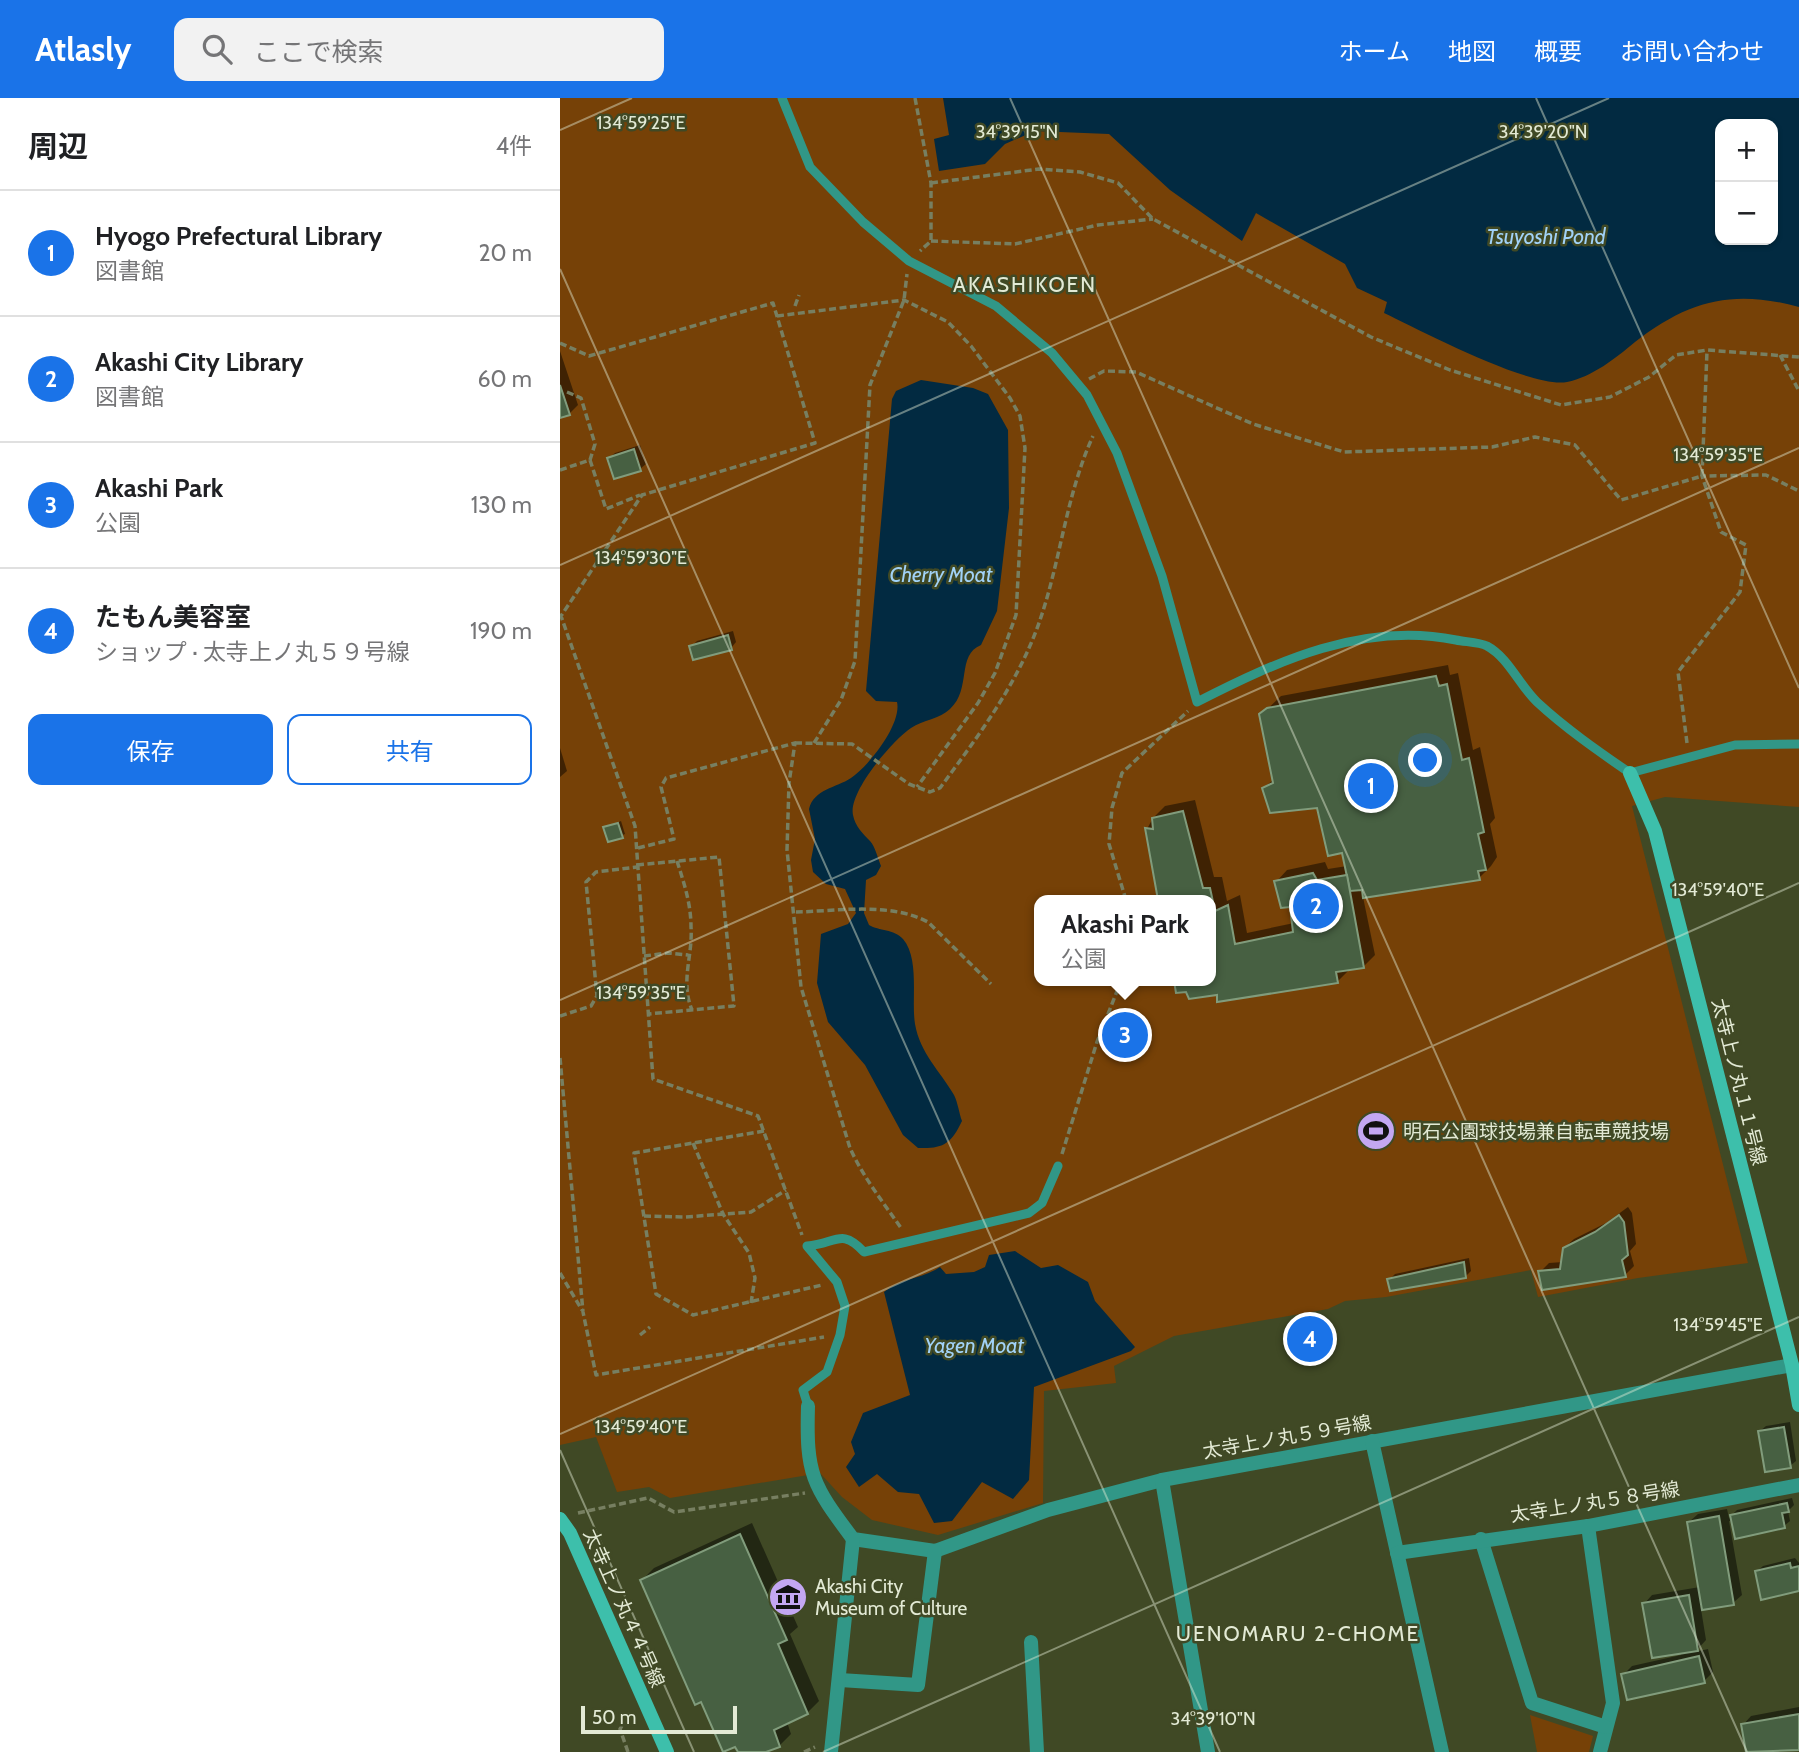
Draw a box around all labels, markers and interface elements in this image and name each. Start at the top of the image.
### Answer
search box [174,18,664,81]
text: Atlasly [35,29,132,69]
icon: search [198,30,236,68]
text: ここで検索 [254,36,384,68]
text: ホーム [1339,37,1410,66]
text: 地図 [1448,37,1496,66]
text: 概要 [1534,37,1582,66]
text: お問い合わせ [1620,37,1764,66]
text: 134°59'25"E [596,112,686,134]
map controls [1715,119,1778,245]
button: + [1715,119,1778,182]
text: 34°39'15"N [976,121,1058,143]
text: 34°39'20"N [1499,121,1587,143]
text: 周辺 [28,128,88,165]
text: 4件 [496,132,532,160]
button: − [1715,182,1778,245]
text: Hyogo Prefectural Library [95,220,382,252]
water label: Tsuyoshi Pond [1486,224,1607,249]
text: 1 [47,239,55,267]
text: 20 m [479,239,532,267]
text: 図書館 [95,257,164,285]
district label: AKASHIKOEN [953,272,1097,297]
text: Akashi City Library [95,346,304,378]
text: 2 [45,365,57,393]
text: 60 m [478,365,532,393]
text: 図書館 [95,383,164,411]
text: 134°59'35"E [1673,444,1763,466]
text: Akashi Park [95,472,223,504]
text: 3 [45,491,57,519]
text: 130 m [471,491,532,519]
text: 公園 [95,509,141,537]
text: 134°59'30"E [595,547,687,569]
water label: Cherry Moat [890,562,993,587]
text: たもん美容室 [95,601,251,633]
text: 4 [44,617,58,645]
text: 190 m [470,617,532,645]
text: ショップ · 太寺上ノ丸５９号線 [95,638,410,666]
button: 保存 [28,714,273,785]
button: 共有 [287,714,532,785]
your location [1408,743,1442,777]
pin: 1 [1348,760,1394,812]
text: 134°59'40"E [1672,879,1764,901]
pin: 2 [1293,880,1339,932]
popup [1034,895,1216,986]
text: Akashi Park [1061,908,1189,940]
text: 公園 [1061,945,1107,973]
text: 134°59'35"E [596,982,686,1004]
street label: 太寺上ノ丸１１号線 [1707,996,1771,1168]
pin: 3 [1102,1009,1148,1061]
sports icon: 明石公園球技場兼自転車競技場 [1355,1110,1397,1152]
place label: 明石公園球技場兼自転車競技場 [1403,1120,1669,1143]
pin: 4 [1287,1313,1333,1365]
text: 134°59'45"E [1673,1314,1763,1336]
water label: Yagen Moat [924,1333,1024,1358]
street label: 太寺上ノ丸５９号線 [1201,1411,1373,1463]
text: 134°59'40"E [595,1416,687,1438]
street label: 太寺上ノ丸５８号線 [1509,1477,1681,1527]
street label: 太寺上ノ丸４４号線 [579,1525,669,1691]
place label: Akashi City Museum of Culture [815,1575,967,1620]
museum icon: Akashi City Museum of Culture [767,1576,809,1618]
district label: UENOMARU 2-CHOME [1176,1621,1420,1646]
scale bar [581,1703,737,1735]
text: 50 m [592,1706,636,1729]
text: 34°39'10"N [1170,1708,1256,1730]

